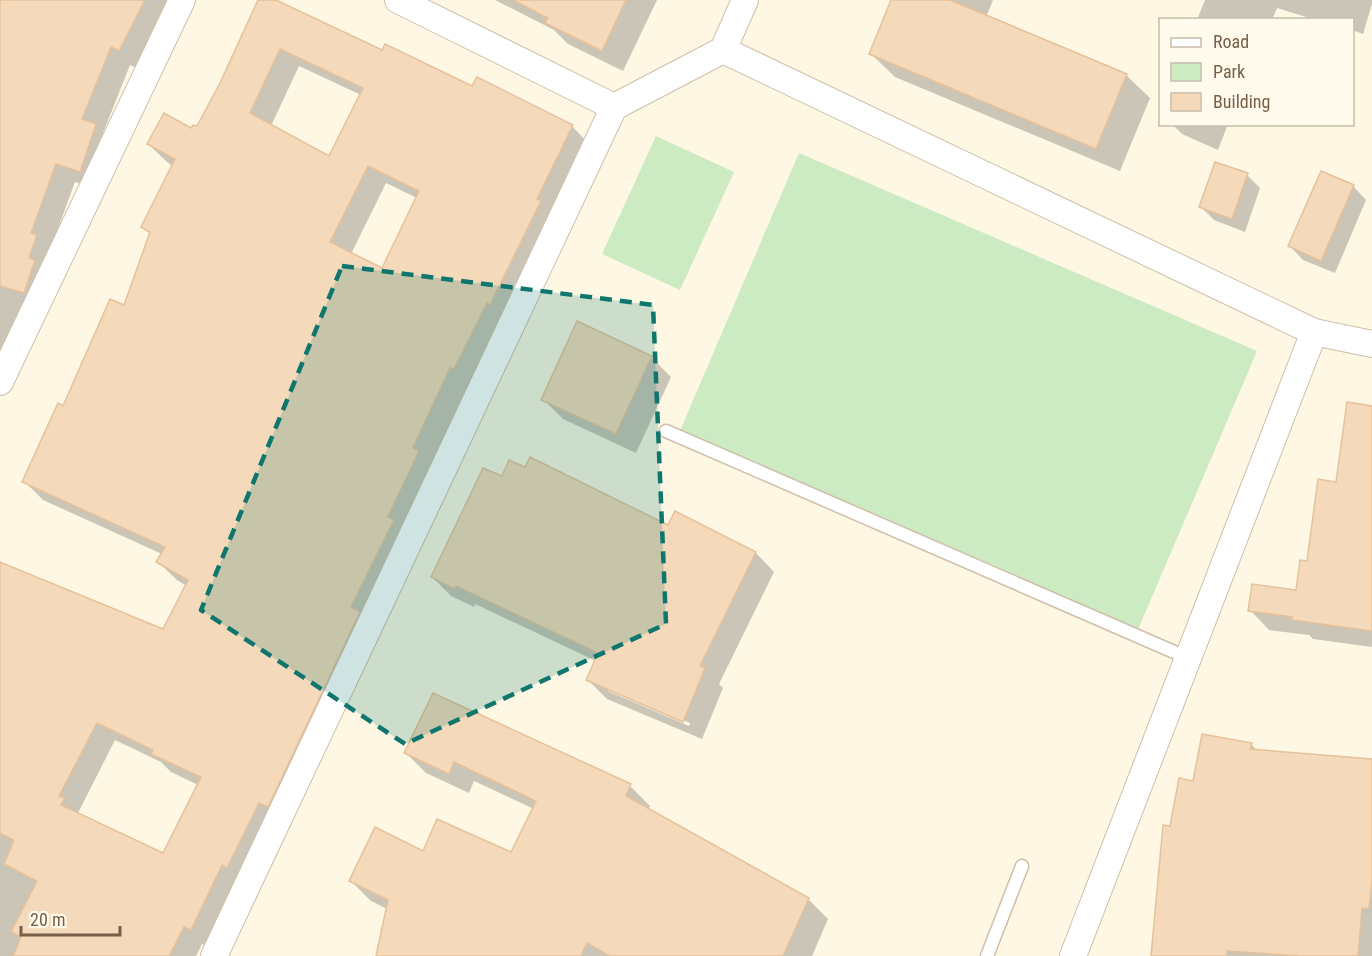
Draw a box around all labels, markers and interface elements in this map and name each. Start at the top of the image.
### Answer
legend [1159,18,1354,126]
text: Road [1213,31,1249,52]
text: Park [1213,61,1245,82]
text: Building [1213,91,1270,112]
scale bar [21,899,120,937]
text: 20 m [30,909,65,930]

